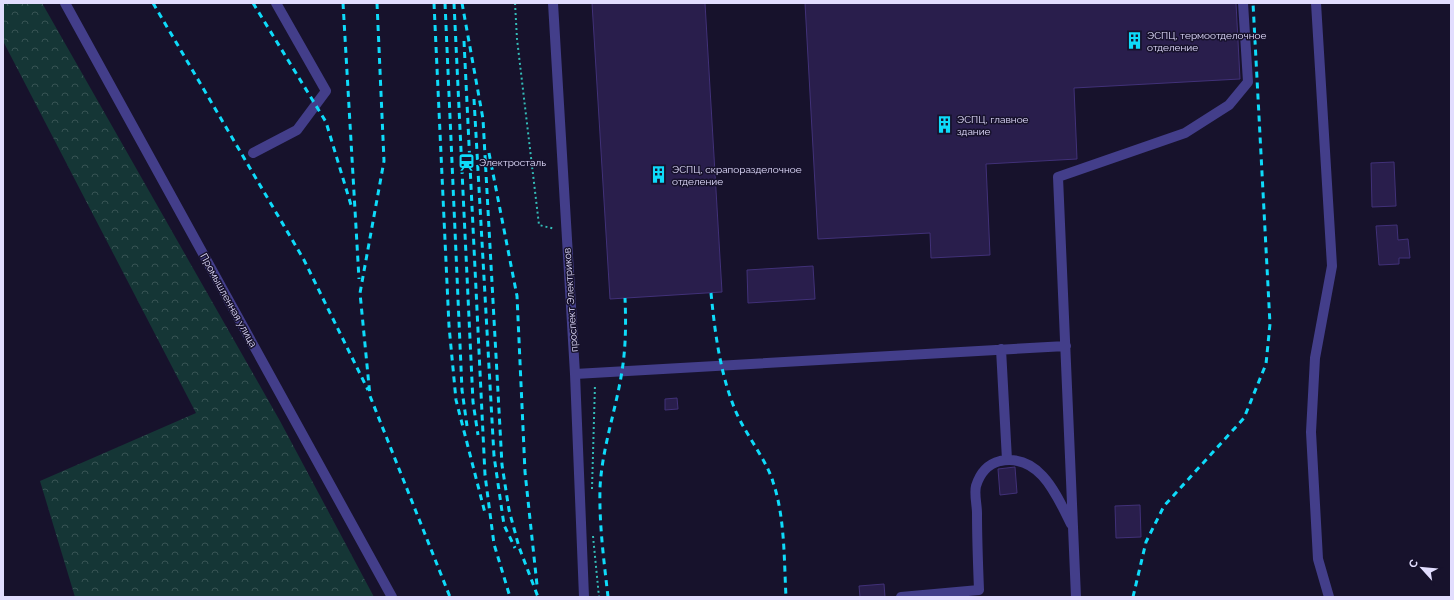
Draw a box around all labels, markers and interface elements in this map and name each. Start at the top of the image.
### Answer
place label: ЭСПЦ, термоотделочное отделение [1147,30,1267,53]
building icon: ЭСПЦ, термоотделочное отделение [1124,31,1144,51]
place label: ЭСПЦ, главное здание [957,114,1029,137]
building icon: ЭСПЦ, главное здание [934,115,954,135]
station icon: Электросталь [456,152,476,172]
place label: Электросталь [479,157,546,168]
place label: ЭСПЦ, скрапоразделочное отделение [672,164,802,187]
building icon: ЭСПЦ, скрапоразделочное отделение [649,165,669,185]
street label: проспект Электриков [561,248,580,352]
street label: Промышленная улица [198,251,259,349]
north arrow [1402,548,1442,588]
text: С [1406,557,1421,570]

